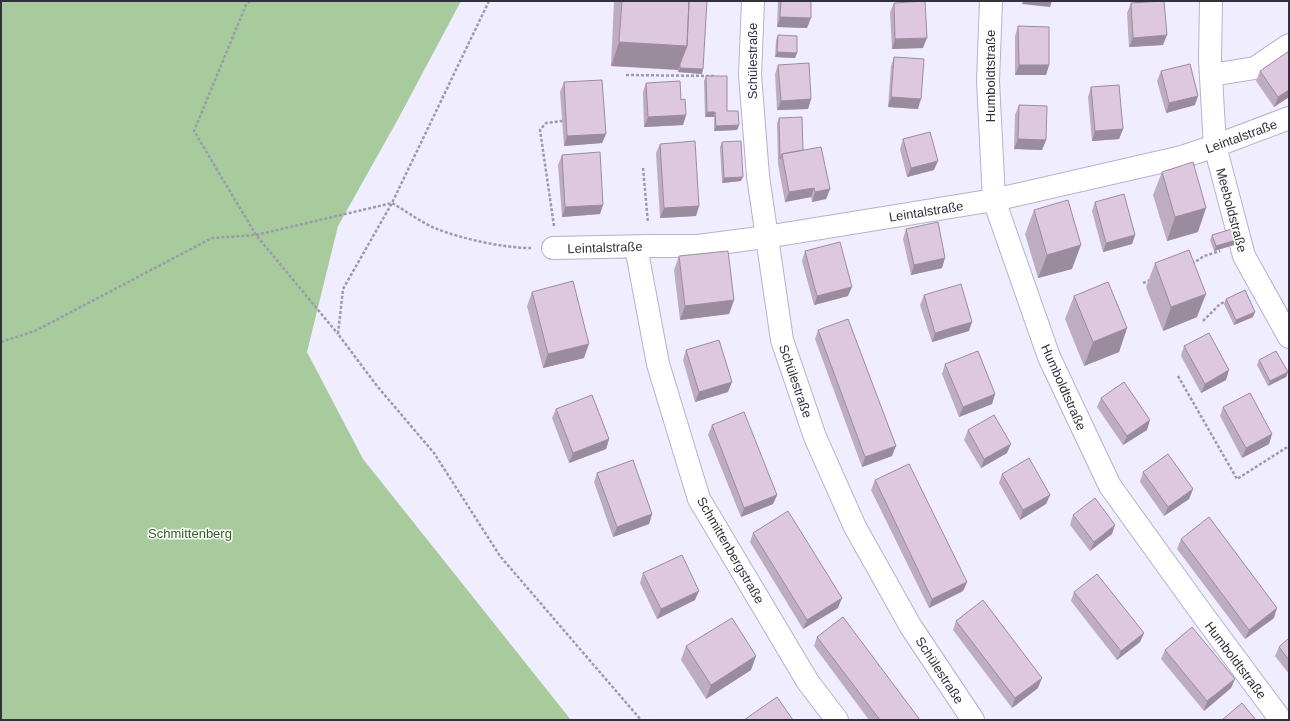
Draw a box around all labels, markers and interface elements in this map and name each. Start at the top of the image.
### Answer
street label: Schülestraße [745,23,760,99]
street label: Humboldtstraße [983,30,998,122]
street label: Leintalstraße [1203,117,1279,156]
street label: Meeboldstraße [1213,166,1250,254]
street label: Leintalstraße [888,198,964,225]
street label: Leintalstraße [567,239,643,256]
street label: Humboldtstraße [1038,342,1089,432]
street label: Schülestraße [776,343,815,420]
street label: Schmittenbergstraße [694,494,767,606]
park label: Schmittenberg [148,526,232,541]
street label: Humboldtstraße [1202,619,1269,702]
street label: Schülestraße [912,634,967,706]

